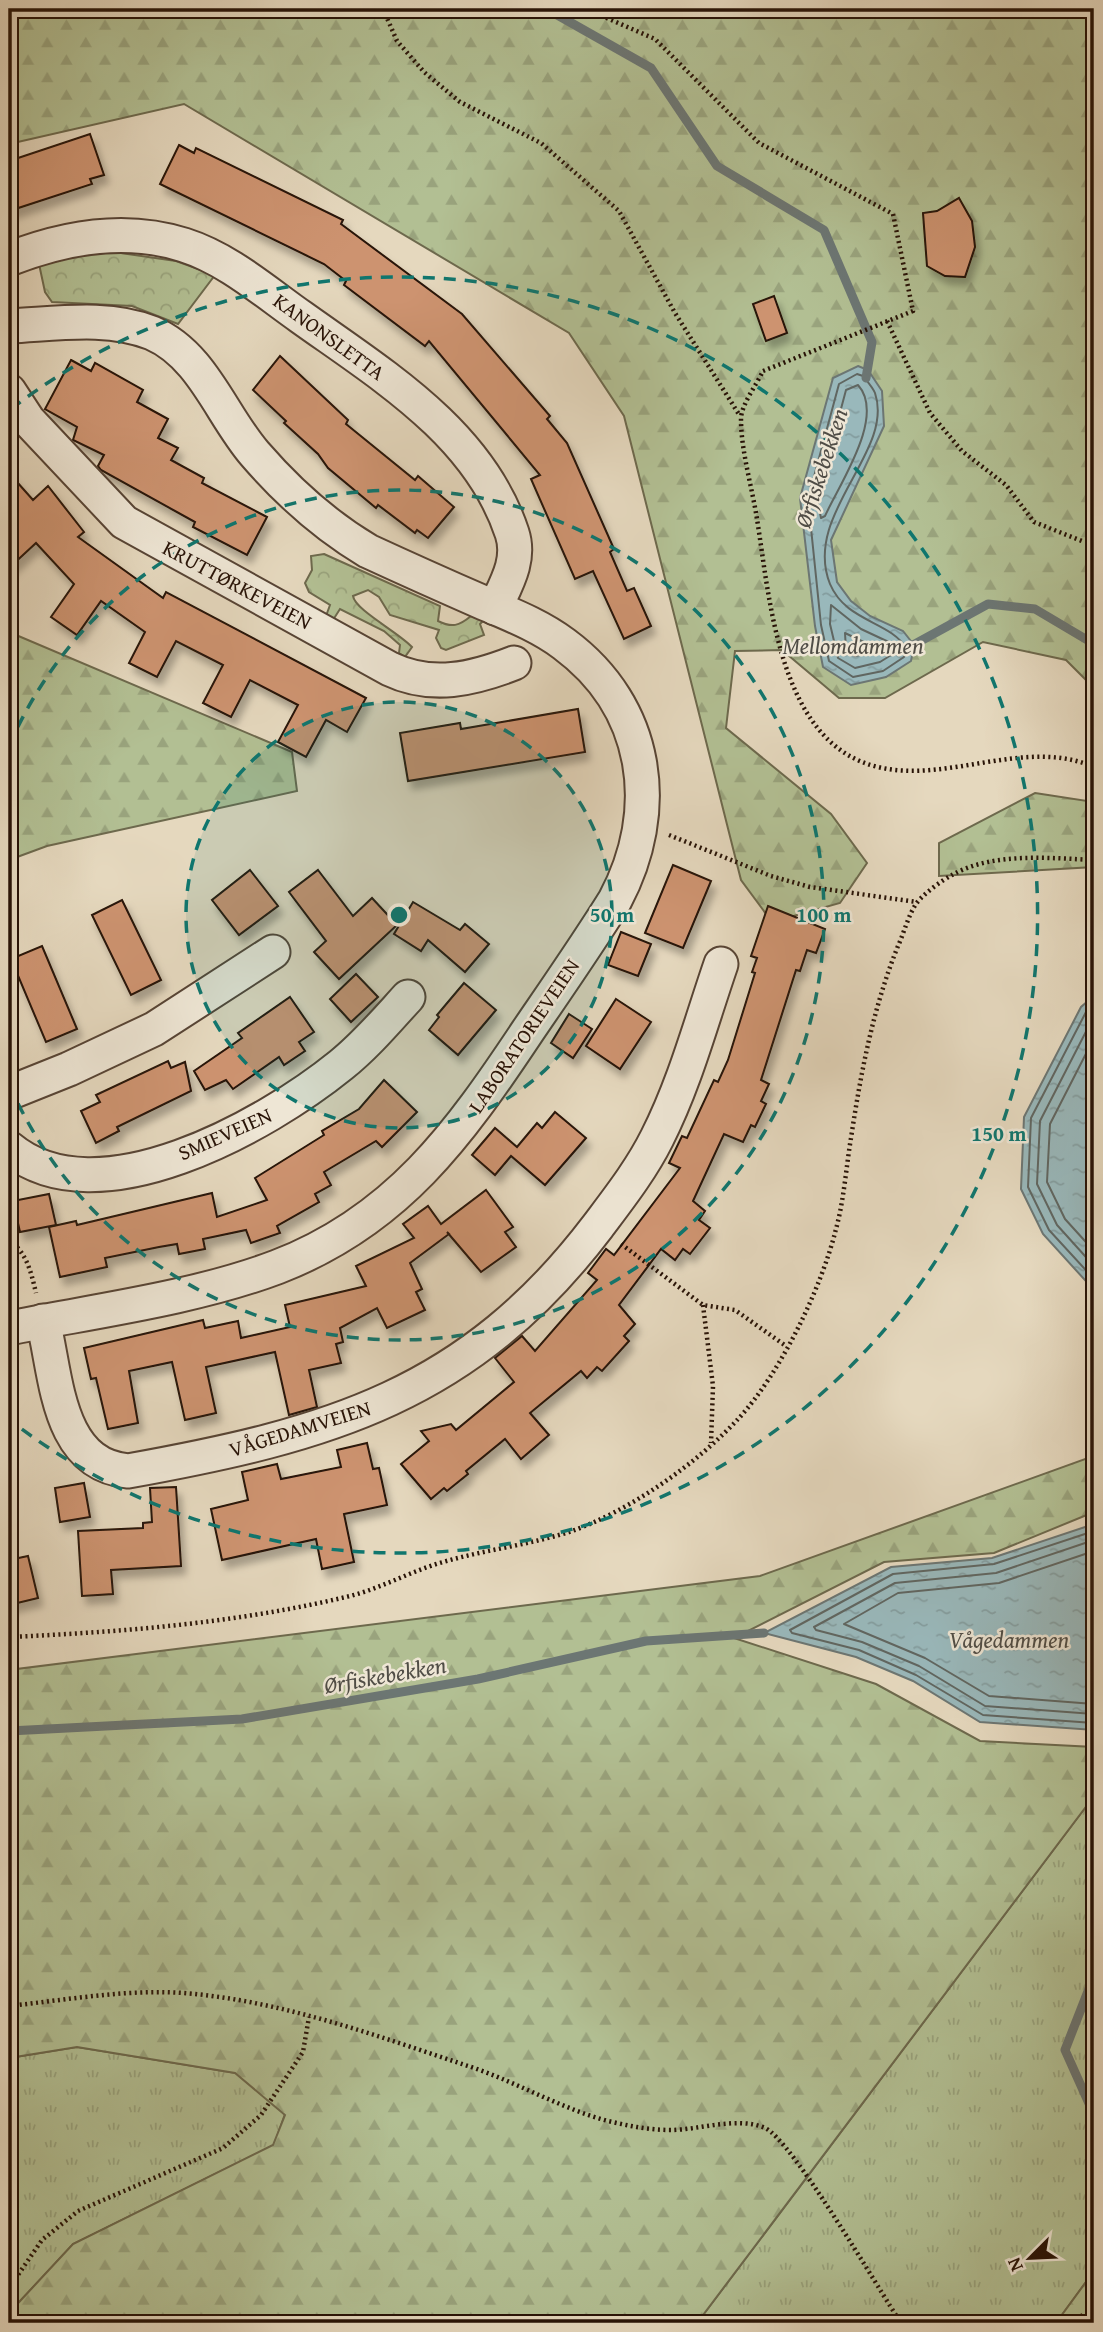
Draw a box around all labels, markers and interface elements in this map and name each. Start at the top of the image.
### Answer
street label: KANONSLETTA [267,285,392,388]
water label: Ørfiskebekken [786,404,855,532]
street label: KRUTTØRKEVEIEN [157,532,318,637]
water label: Mellomdammen [782,629,924,662]
text: 50 m [590,899,634,930]
text: 100 m [796,899,852,930]
centre of rings [387,903,411,927]
street label: LABORATORIEVEIEN [460,952,587,1119]
street label: SMIEVEIEN [173,1099,277,1168]
text: 150 m [971,1118,1027,1149]
street label: VÅGEDAMVEIEN [225,1392,375,1465]
water label: Vågedammen [949,1623,1070,1656]
water label: Ørfiskebekken [321,1647,449,1701]
north arrow [995,2224,1064,2294]
text: N [999,2253,1030,2276]

